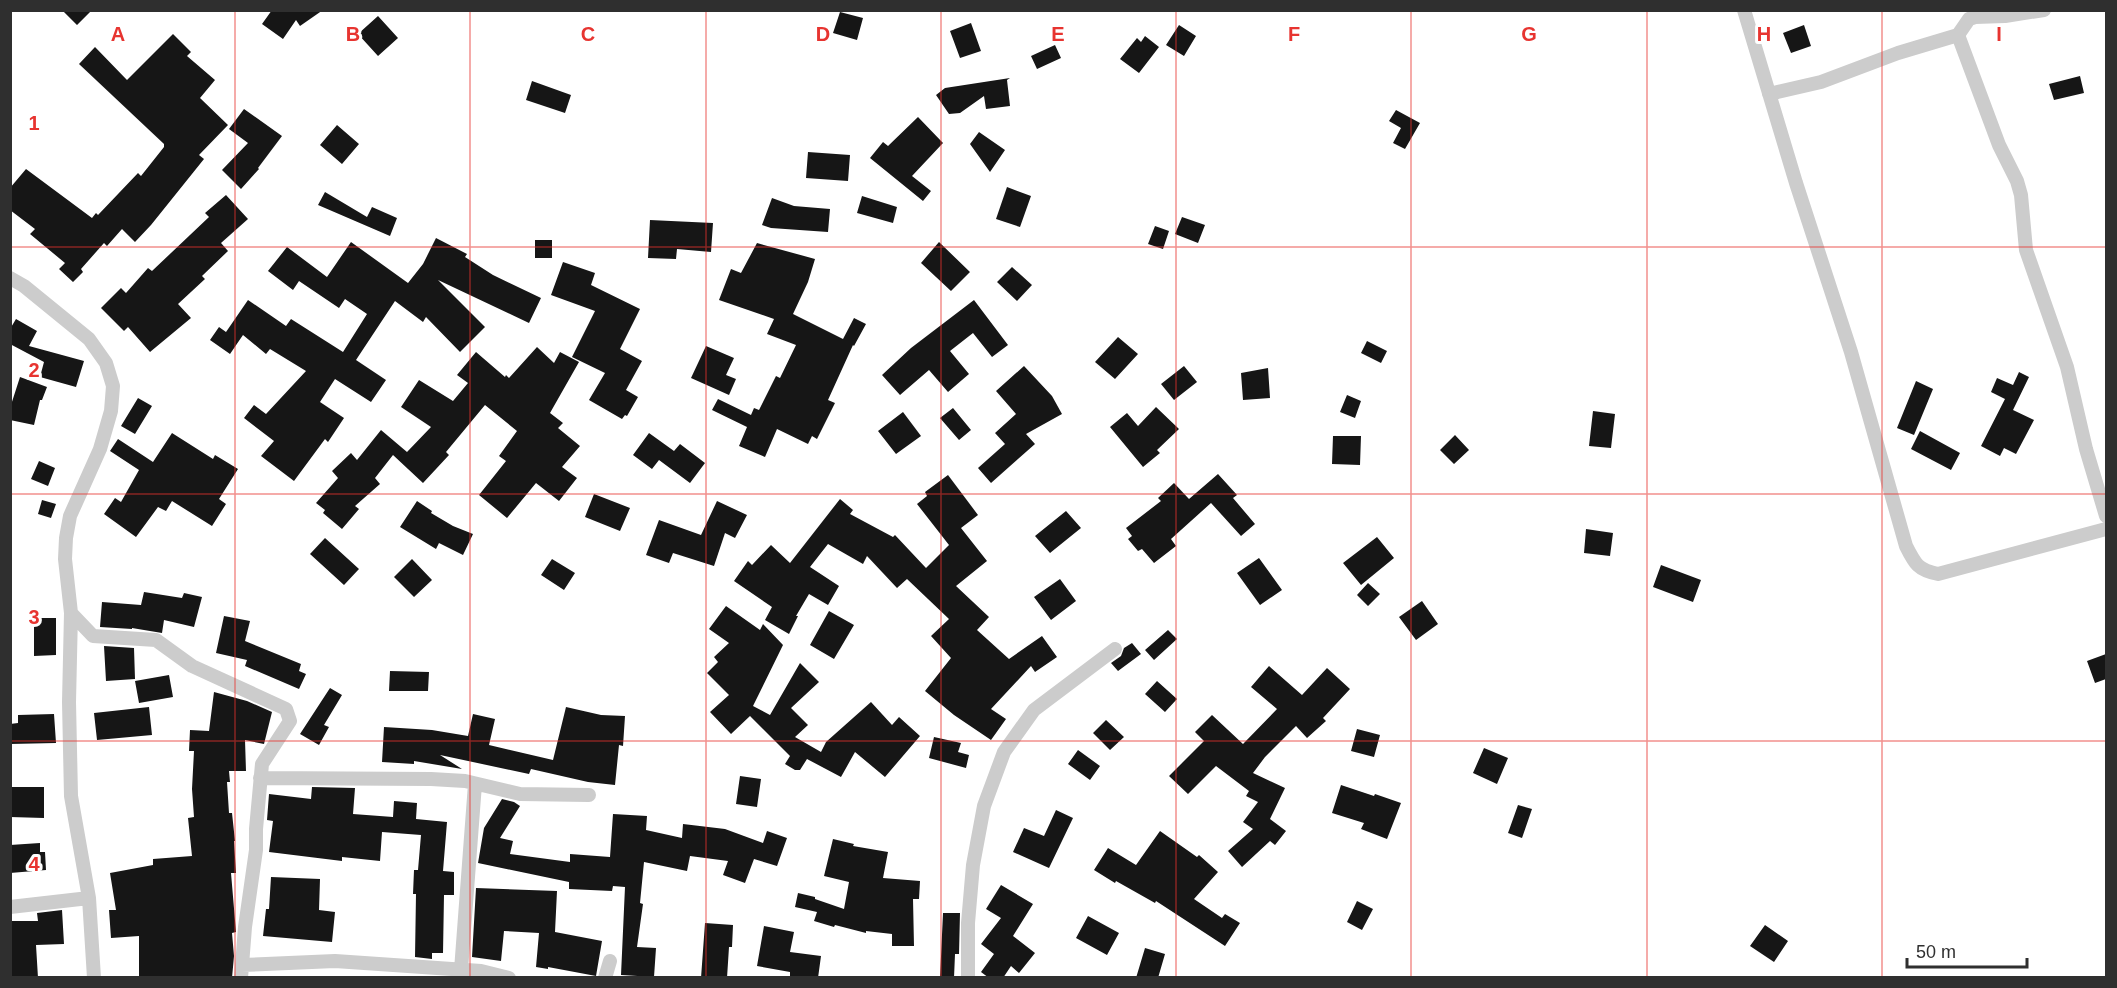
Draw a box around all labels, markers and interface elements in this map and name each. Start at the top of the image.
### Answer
text: A [111,23,125,45]
text: B [346,23,360,45]
text: C [581,23,595,45]
text: D [816,23,830,45]
text: E [1051,23,1065,45]
text: F [1288,23,1300,45]
text: G [1521,23,1537,45]
text: H [1757,23,1771,45]
text: I [1996,23,2002,45]
text: 1 [28,112,40,134]
text: 2 [28,359,40,381]
text: 3 [28,606,40,628]
text: 4 [28,853,40,875]
scale bar [1907,931,2027,969]
text: 50 m [1916,942,1956,962]

